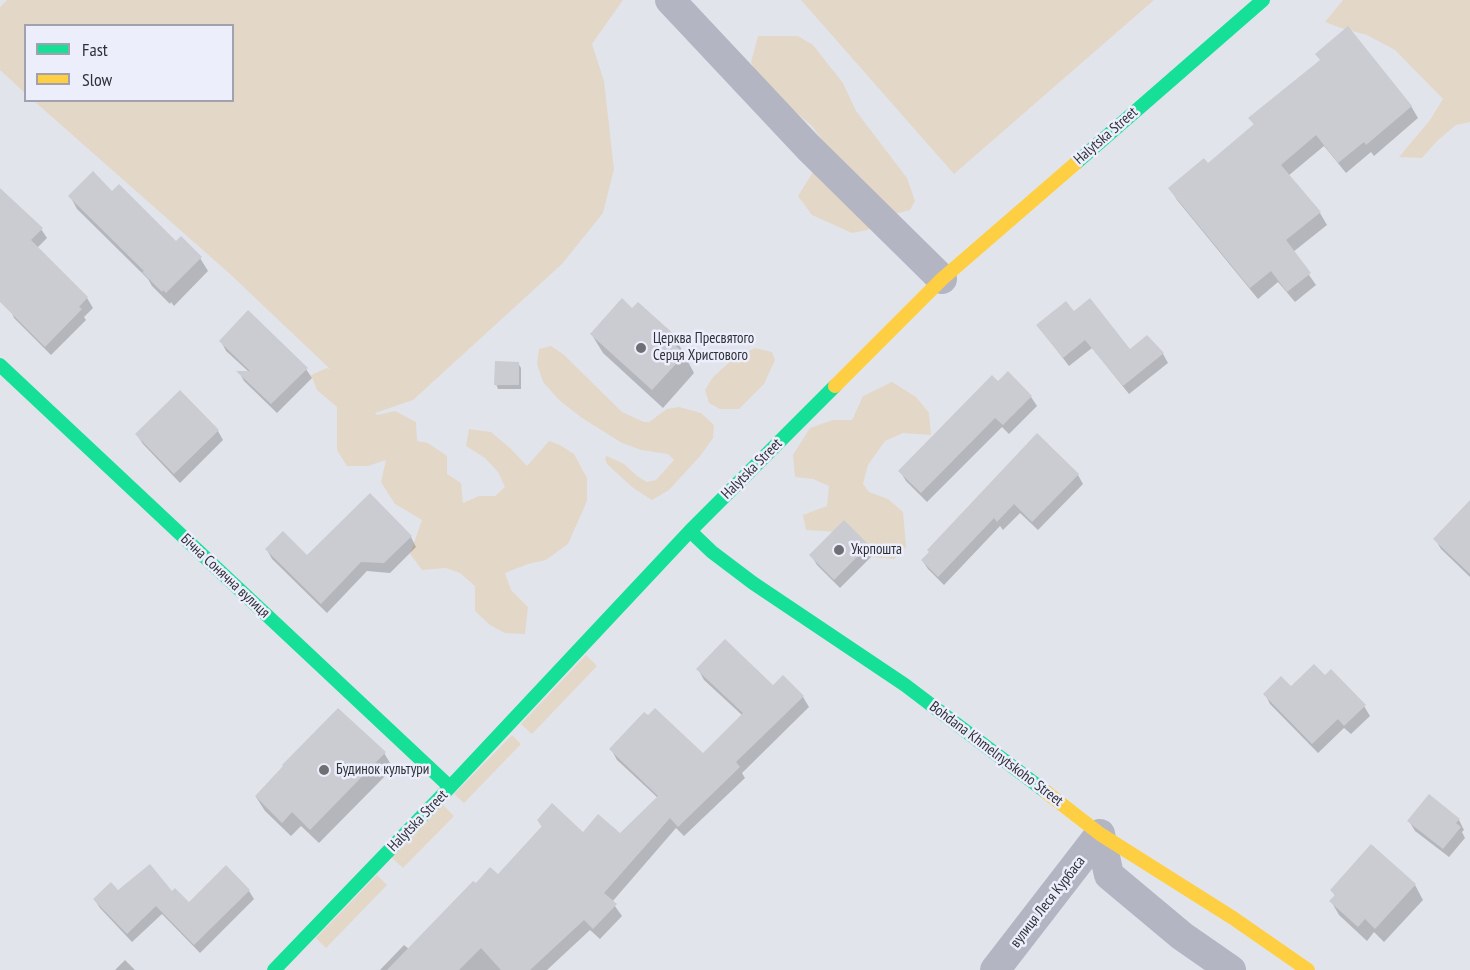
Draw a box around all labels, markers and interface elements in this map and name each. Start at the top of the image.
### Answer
legend [24,24,234,102]
text: Fast [82,38,108,61]
text: Slow [82,68,112,91]
street label: Halytska Street [1071,103,1141,169]
place label: Церква Пресвятого Серця Христового [653,330,754,365]
marker: Церква Пресвятого Серця Христового [634,341,648,355]
street label: Halytska Street [718,435,786,503]
street label: Бічна Сонячна вулиця [177,530,273,622]
place label: Укрпошта [851,541,902,559]
marker: Укрпошта [832,543,846,557]
street label: Bohdana Khmelnytskoho Street [926,698,1066,810]
place label: Будинок культури [336,761,429,779]
marker: Будинок культури [317,763,331,777]
street label: Halytska Street [384,787,452,855]
street label: вулиця Леся Курбаса [1007,853,1089,951]

